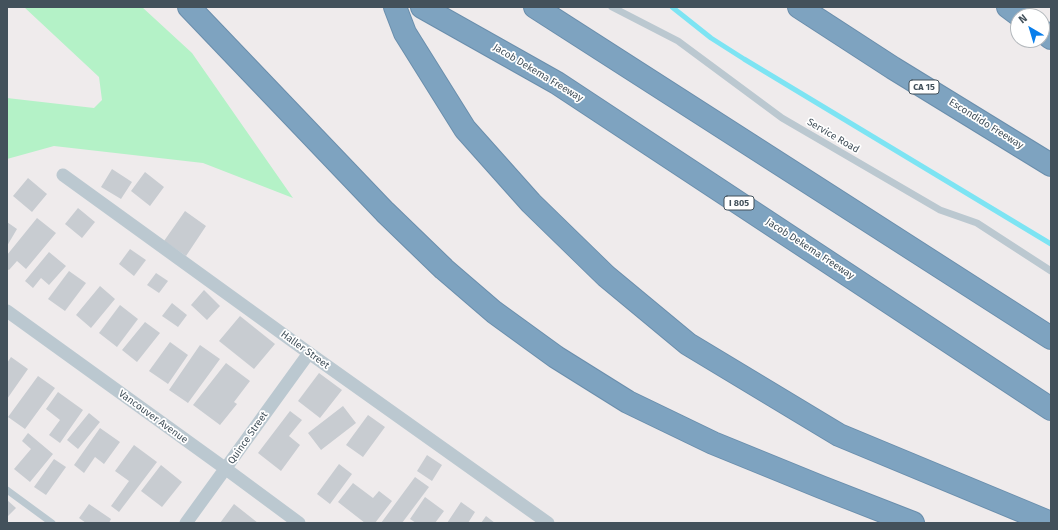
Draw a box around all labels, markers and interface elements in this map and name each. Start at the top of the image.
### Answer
north arrow [1010,8,1050,48]
text: N [1016,12,1030,26]
street label: Jacob Dekema Freeway [491,41,585,105]
road number: CA 15 [909,80,939,94]
street label: Escondido Freeway [946,96,1026,152]
street label: Service Road [805,116,861,156]
road number: I 805 [724,196,754,210]
street label: Jacob Dekema Freeway [764,216,856,282]
street label: Haller Street [278,328,332,372]
street label: Vancouver Avenue [116,388,190,446]
street label: Quince Street [226,409,270,467]

